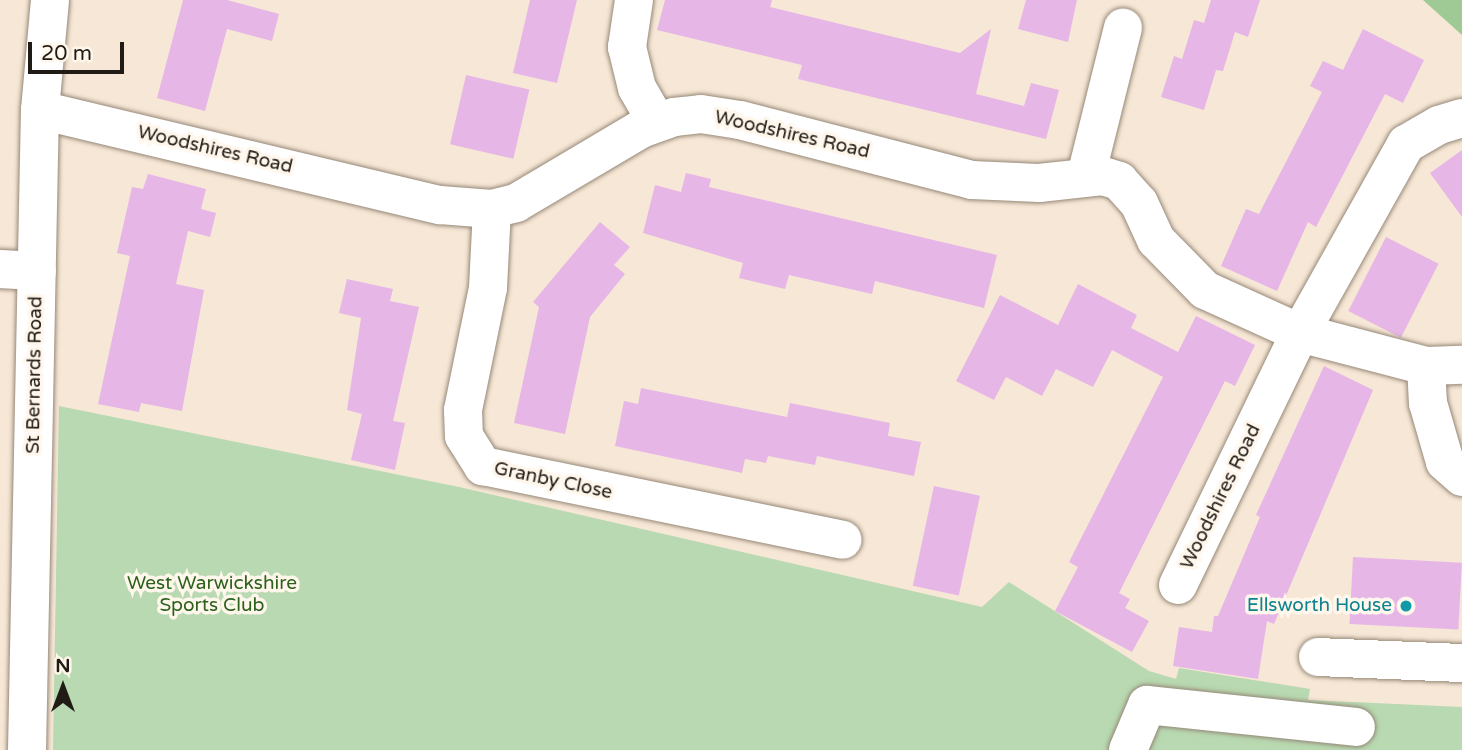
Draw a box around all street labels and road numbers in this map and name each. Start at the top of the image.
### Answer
street label: Woodshires Road [712,106,872,164]
street label: Woodshires Road [135,121,295,179]
street label: St Bernards Road [22,296,48,454]
street label: Woodshires Road [1176,421,1266,573]
street label: Granby Close [492,457,614,505]

